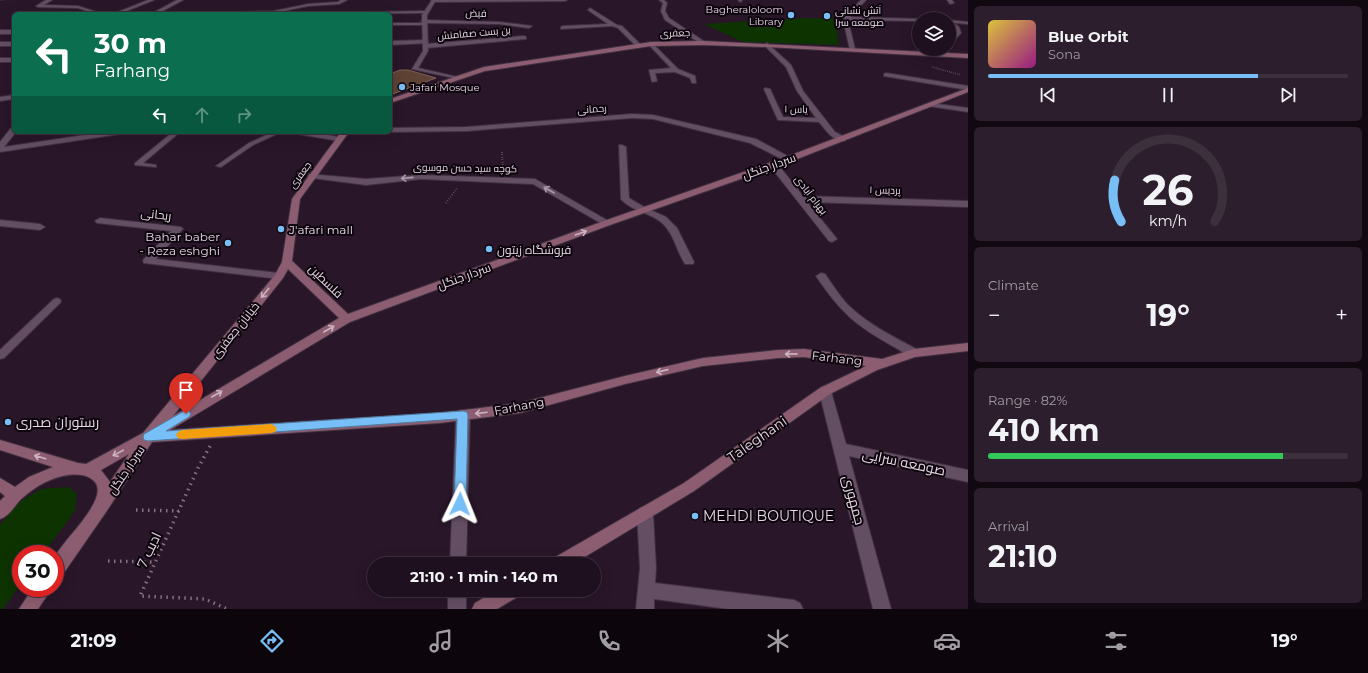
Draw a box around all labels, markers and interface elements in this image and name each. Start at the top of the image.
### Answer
place label: Bagheraloloom Library [706,3,784,28]
place label: آتش نشانی صومعه سرا [835,4,884,29]
street label: فیض [465,6,487,20]
marker: Bagheraloloom Library [786,10,796,20]
marker: آتش نشانی صومعه سرا [822,11,832,21]
map controls [912,12,956,56]
button: layers [912,12,956,56]
street label: بن بست صفامنش [437,23,511,43]
text: 30 m [94,26,167,60]
street label: جعفری [660,26,690,40]
text: Blue Orbit [1048,27,1128,46]
icon: left [28,28,80,80]
text: Sona [1048,46,1081,62]
text: Farhang [94,60,170,82]
place label: Jafari Mosque [409,81,480,94]
marker: Jafari Mosque [397,82,407,92]
icon: previous [1037,84,1059,106]
icon: pause [1157,84,1179,106]
icon: next [1277,84,1299,106]
street label: رحمانی [577,101,607,117]
street label: یاس ۱ [784,102,808,116]
icon: left [149,104,171,126]
icon: ahead [191,104,213,126]
icon: right [233,104,255,126]
street label: سردار جنگل [740,149,798,183]
street label: جعفری [286,159,314,191]
street label: کوچه سید حسن موسوی [413,161,517,175]
text: 26 [1142,165,1194,215]
street label: بهرام آبادی [791,173,830,218]
one-way arrow [401,174,414,182]
street label: پردیس ۱ [869,183,901,197]
one-way arrow [543,186,555,193]
street label: ریحانی [140,205,172,223]
text: km/h [1149,211,1187,229]
place label: J'afari mall [288,222,353,237]
marker: J'afari mall [276,224,286,234]
one-way arrow [575,228,587,236]
place label: Bahar baber - Reza eshghi [139,229,220,258]
marker: Bahar baber - Reza eshghi [223,238,233,248]
place label: فروشگاه زیتون [497,242,571,257]
marker: فروشگاه زیتون [484,244,494,254]
street label: سردار جنگل [435,259,493,293]
street label: فلسطین [306,261,346,301]
text: Climate [988,277,1039,293]
one-way arrow [260,288,269,299]
text: 19° [1146,297,1190,334]
street label: خیابان جعفری [208,299,262,361]
text: − [988,302,1001,329]
text: + [1335,302,1348,329]
one-way arrow [323,324,335,332]
street label: Farhang [811,347,863,369]
one-way arrow [785,350,798,357]
one-way arrow [656,368,669,376]
pin [169,373,203,414]
icon: arrive [175,379,197,401]
one-way arrow [211,390,223,398]
text: Range · 82% [988,392,1067,408]
street label: Farhang [493,394,545,418]
one-way arrow [475,409,488,417]
street label: Taleghani [724,412,790,466]
text: 410 km [988,412,1100,449]
place label: رستوران صدری [16,413,99,431]
marker: رستوران صدری [3,417,13,427]
street label: سردار جنگل [104,443,148,497]
street label: صومعه سرایی [861,444,947,480]
one-way arrow [112,450,124,457]
one-way arrow [33,453,46,460]
street label: جمهوری [839,473,869,527]
position arrow [439,483,481,525]
place label: MEHDI BOUTIQUE [703,507,834,525]
marker: MEHDI BOUTIQUE [690,511,700,521]
text: Arrival [988,518,1029,534]
street label: ادیب 7 [133,529,165,571]
text: 21:10 [988,538,1057,575]
speed limit sign: 30 [12,545,64,597]
text: 21:10 · 1 min · 140 m [410,567,558,586]
icon: directions [258,627,286,655]
icon: music [427,627,455,655]
icon: phone [595,627,623,655]
icon: climate [764,627,792,655]
icon: car [933,627,961,655]
icon: filters [1102,627,1130,655]
text: 21:09 [70,630,117,652]
text: 19° [1271,630,1297,652]

